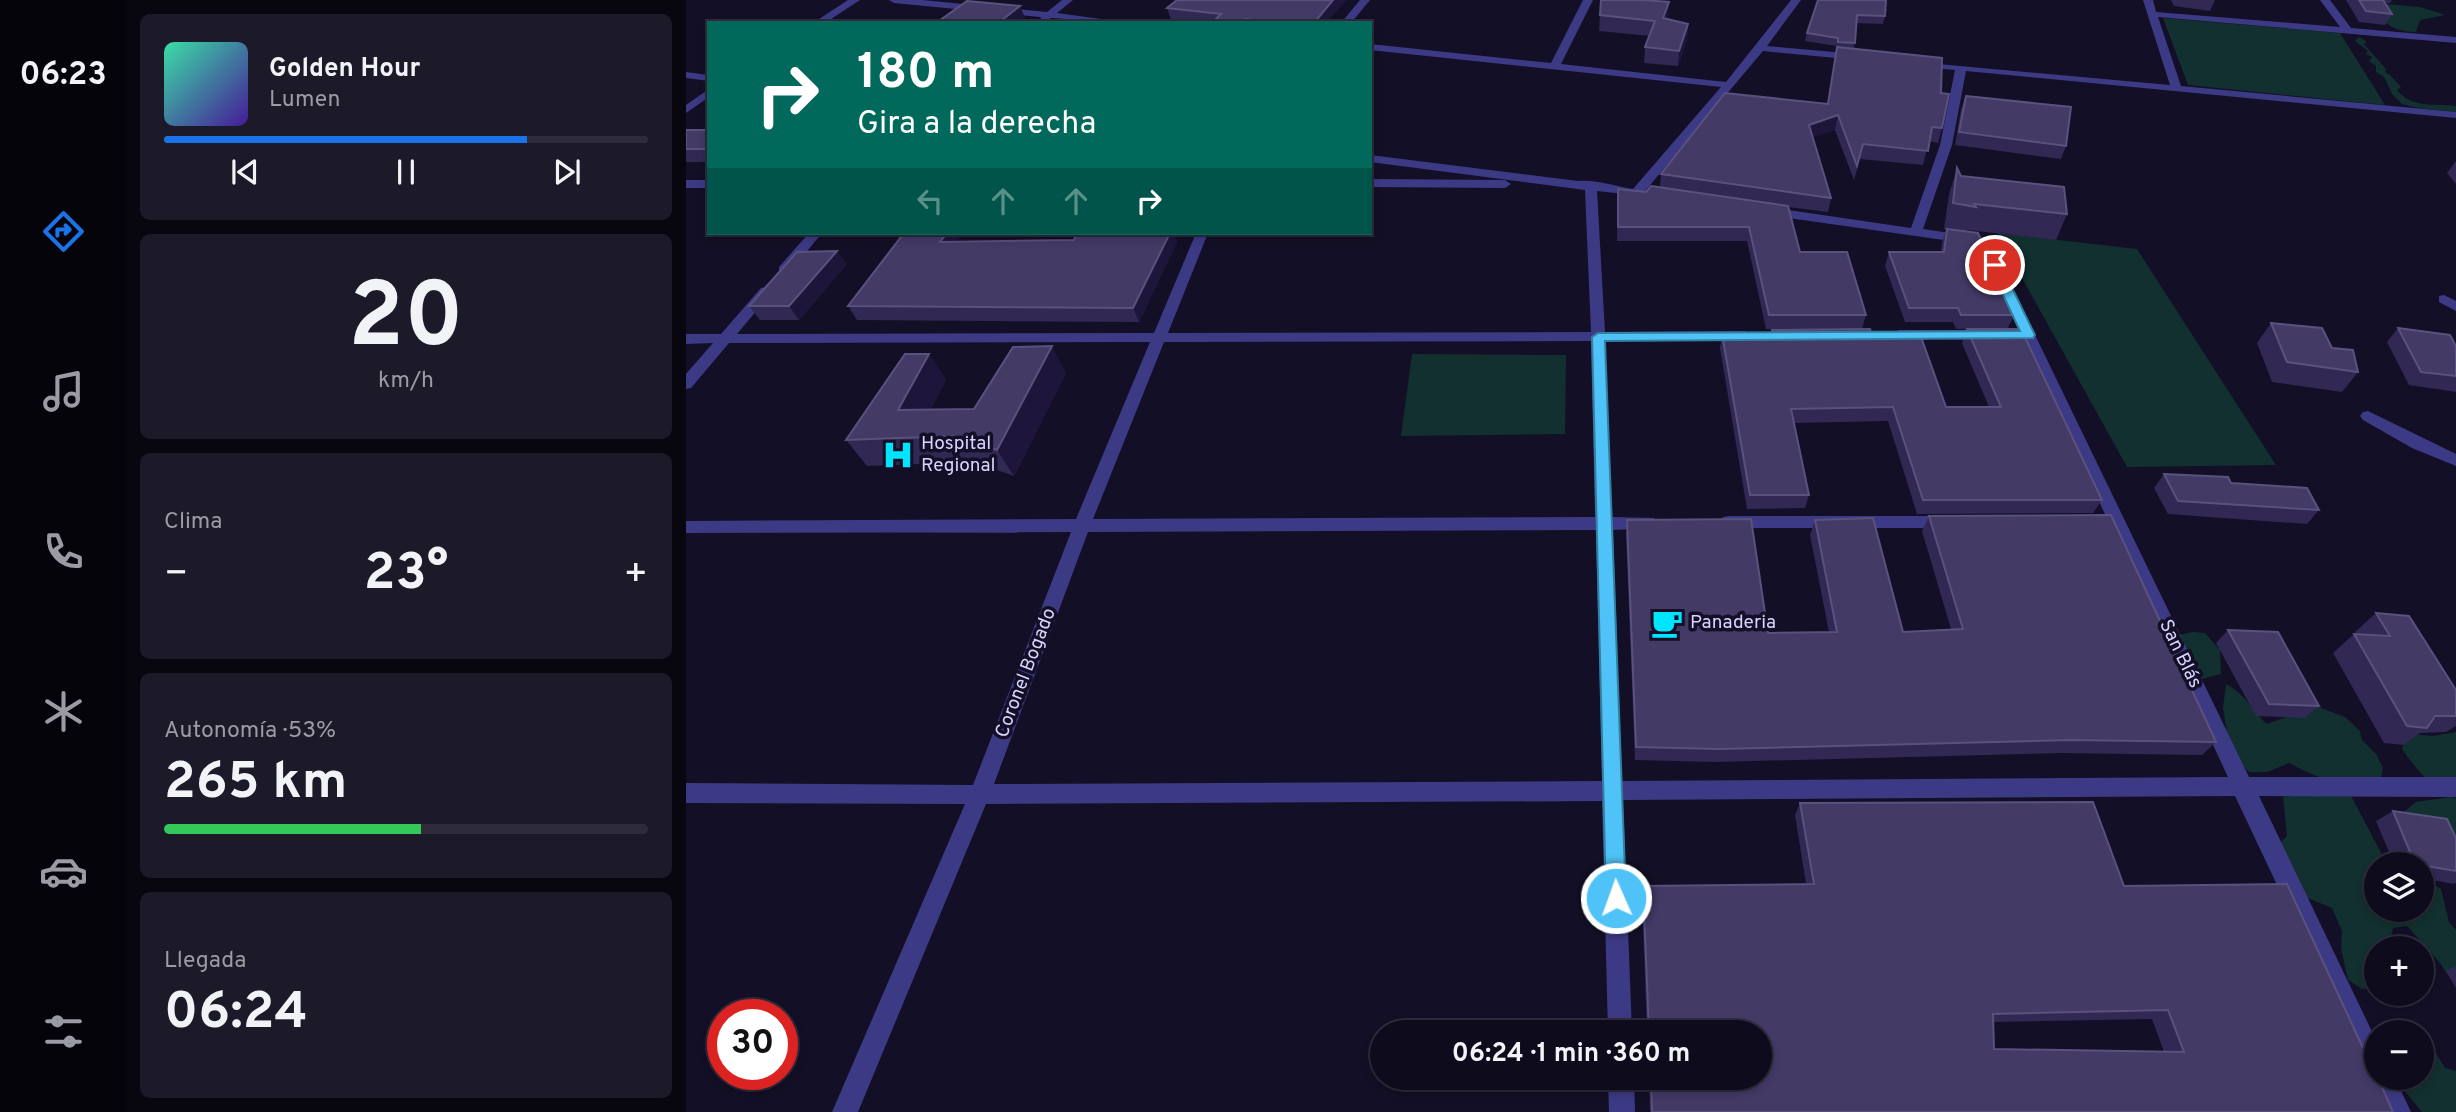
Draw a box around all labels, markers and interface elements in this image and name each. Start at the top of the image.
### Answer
text: 180 m [857,44,994,106]
icon: right [742,49,833,140]
text: Golden Hour [269,53,420,86]
text: 06:23 [19,56,107,96]
text: Lumen [269,86,340,115]
text: Gira a la derecha [857,105,1096,145]
icon: previous [226,153,264,191]
icon: pause [387,153,425,191]
icon: next [548,153,586,191]
icon: left [911,182,949,220]
icon: ahead [984,182,1022,220]
icon: ahead [1057,182,1095,220]
icon: right [1130,182,1168,220]
icon: directions [39,207,88,256]
pin [1965,235,2025,295]
icon: arrive [1976,246,2014,284]
text: 20 [348,264,464,379]
icon: music [39,367,88,416]
text: km/h [378,367,434,396]
place label: Hospital Regional [921,432,996,478]
hospital icon: Hospital Regional [881,438,915,472]
text: Clima [164,508,222,537]
icon: phone [39,527,88,576]
text: 23° [364,542,448,608]
text: − [164,551,189,600]
text: + [623,551,648,600]
street label: Coronel Bogado [990,605,1062,741]
cafe icon: Panaderia [1650,606,1684,640]
place label: Panaderia [1690,611,1776,635]
street label: San Blás [2153,616,2207,692]
icon: climate [39,687,88,736]
text: Autonomía · 53% [164,717,336,746]
text: 265 km [164,751,347,817]
icon: car [39,847,88,896]
map controls [2364,852,2434,1090]
button: layers [2364,852,2434,922]
position arrow [1579,861,1653,935]
button: + [2364,936,2434,1006]
text: Llegada [164,947,246,976]
text: 06:24 [164,981,308,1047]
speed limit sign: 30 [707,999,798,1090]
icon: filters [39,1007,88,1056]
button: − [2364,1020,2434,1090]
text: 06:24 · 1 min · 360 m [1452,1038,1690,1071]

